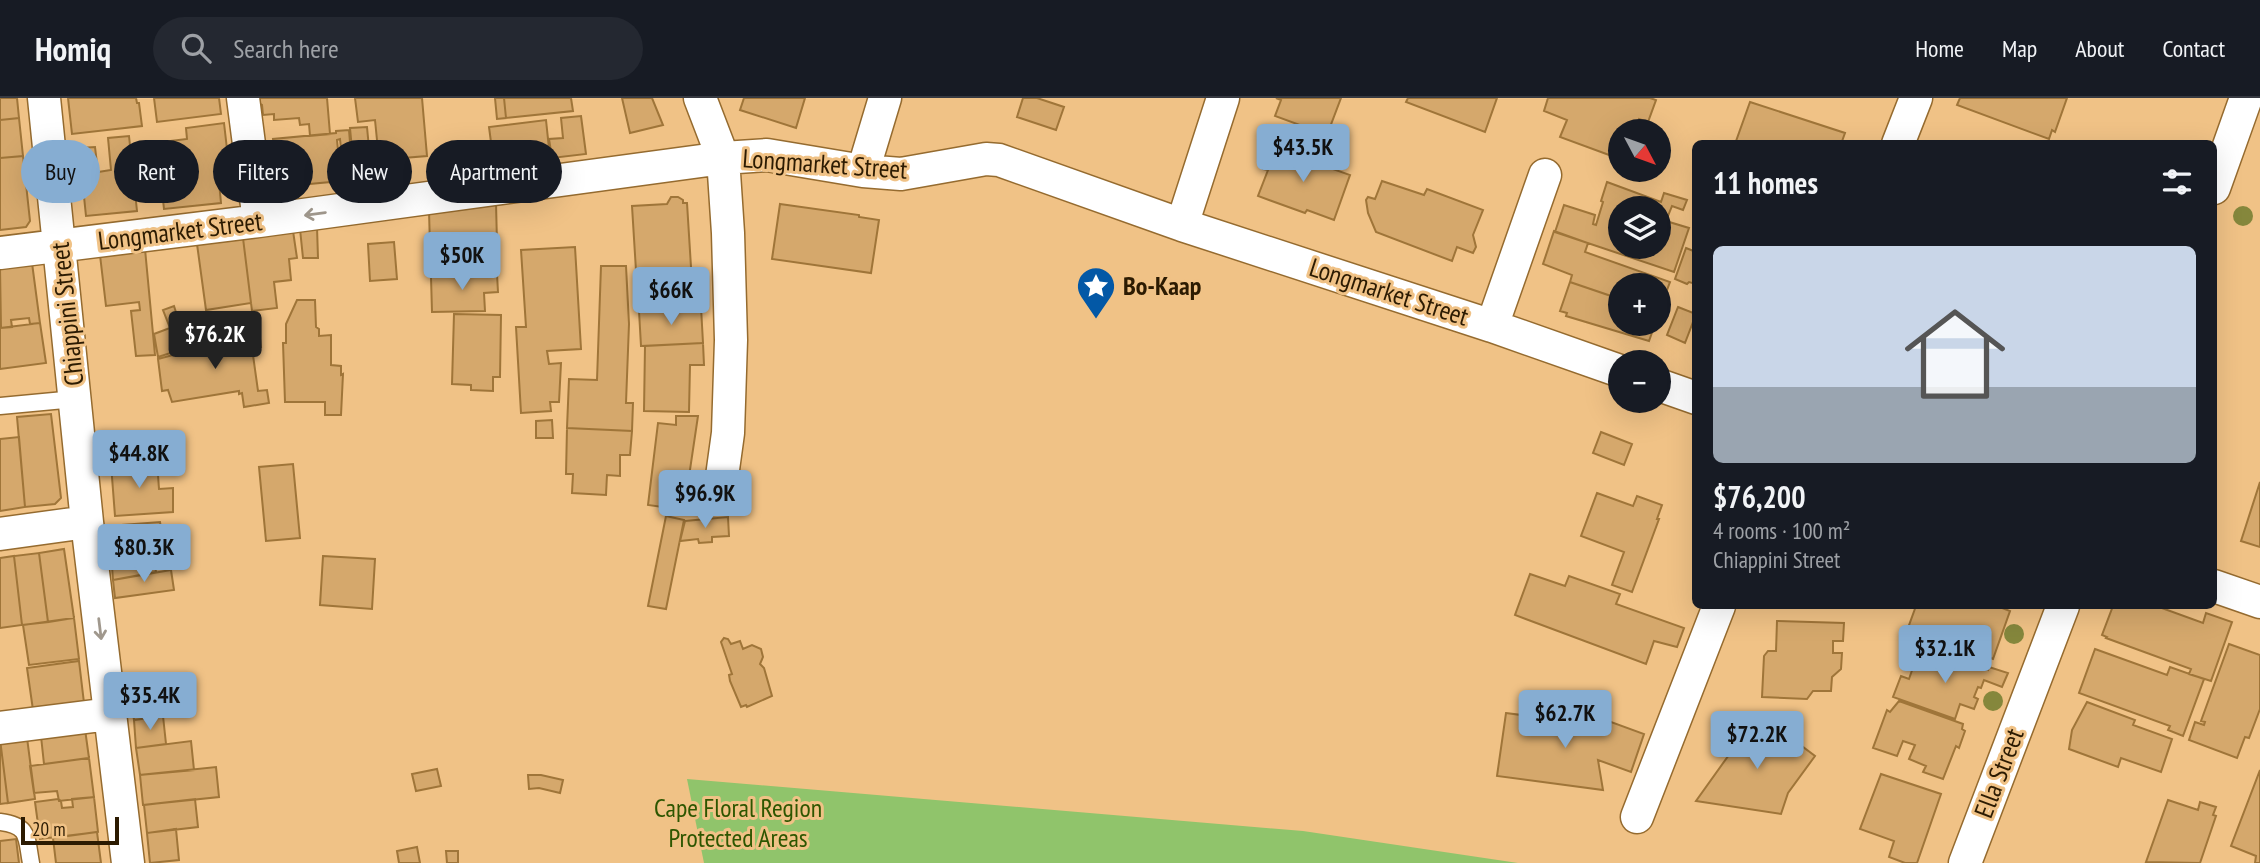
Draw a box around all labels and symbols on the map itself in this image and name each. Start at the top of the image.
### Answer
north arrow [1608,119,1671,182]
pin: $43.5K [1246,125,1360,184]
street label: Longmarket Street [742,141,909,186]
street label: Longmarket Street [96,204,264,257]
one-way arrow [305,207,327,220]
pin: $50K [421,232,503,292]
street label: Chiappini Street [43,241,90,387]
street label: Longmarket Street [1306,250,1473,333]
place icon: Bo-Kaap [1075,265,1117,320]
pin: $66K [630,268,712,327]
place label: Bo-Kaap [1123,269,1201,302]
pin: $76.2K [158,312,272,371]
pin: $44.8K [82,430,196,490]
pin: $96.9K [648,470,762,530]
pin: $80.3K [87,524,201,584]
one-way arrow [93,617,106,640]
pin: $32.1K [1888,626,2002,685]
pin: $35.4K [93,672,207,732]
pin: $62.7K [1508,690,1622,750]
pin: $72.2K [1700,712,1814,771]
street label: Ella Street [1966,723,2031,822]
park label: Cape Floral Region Protected Areas [654,791,822,854]
scale bar [21,814,119,846]

